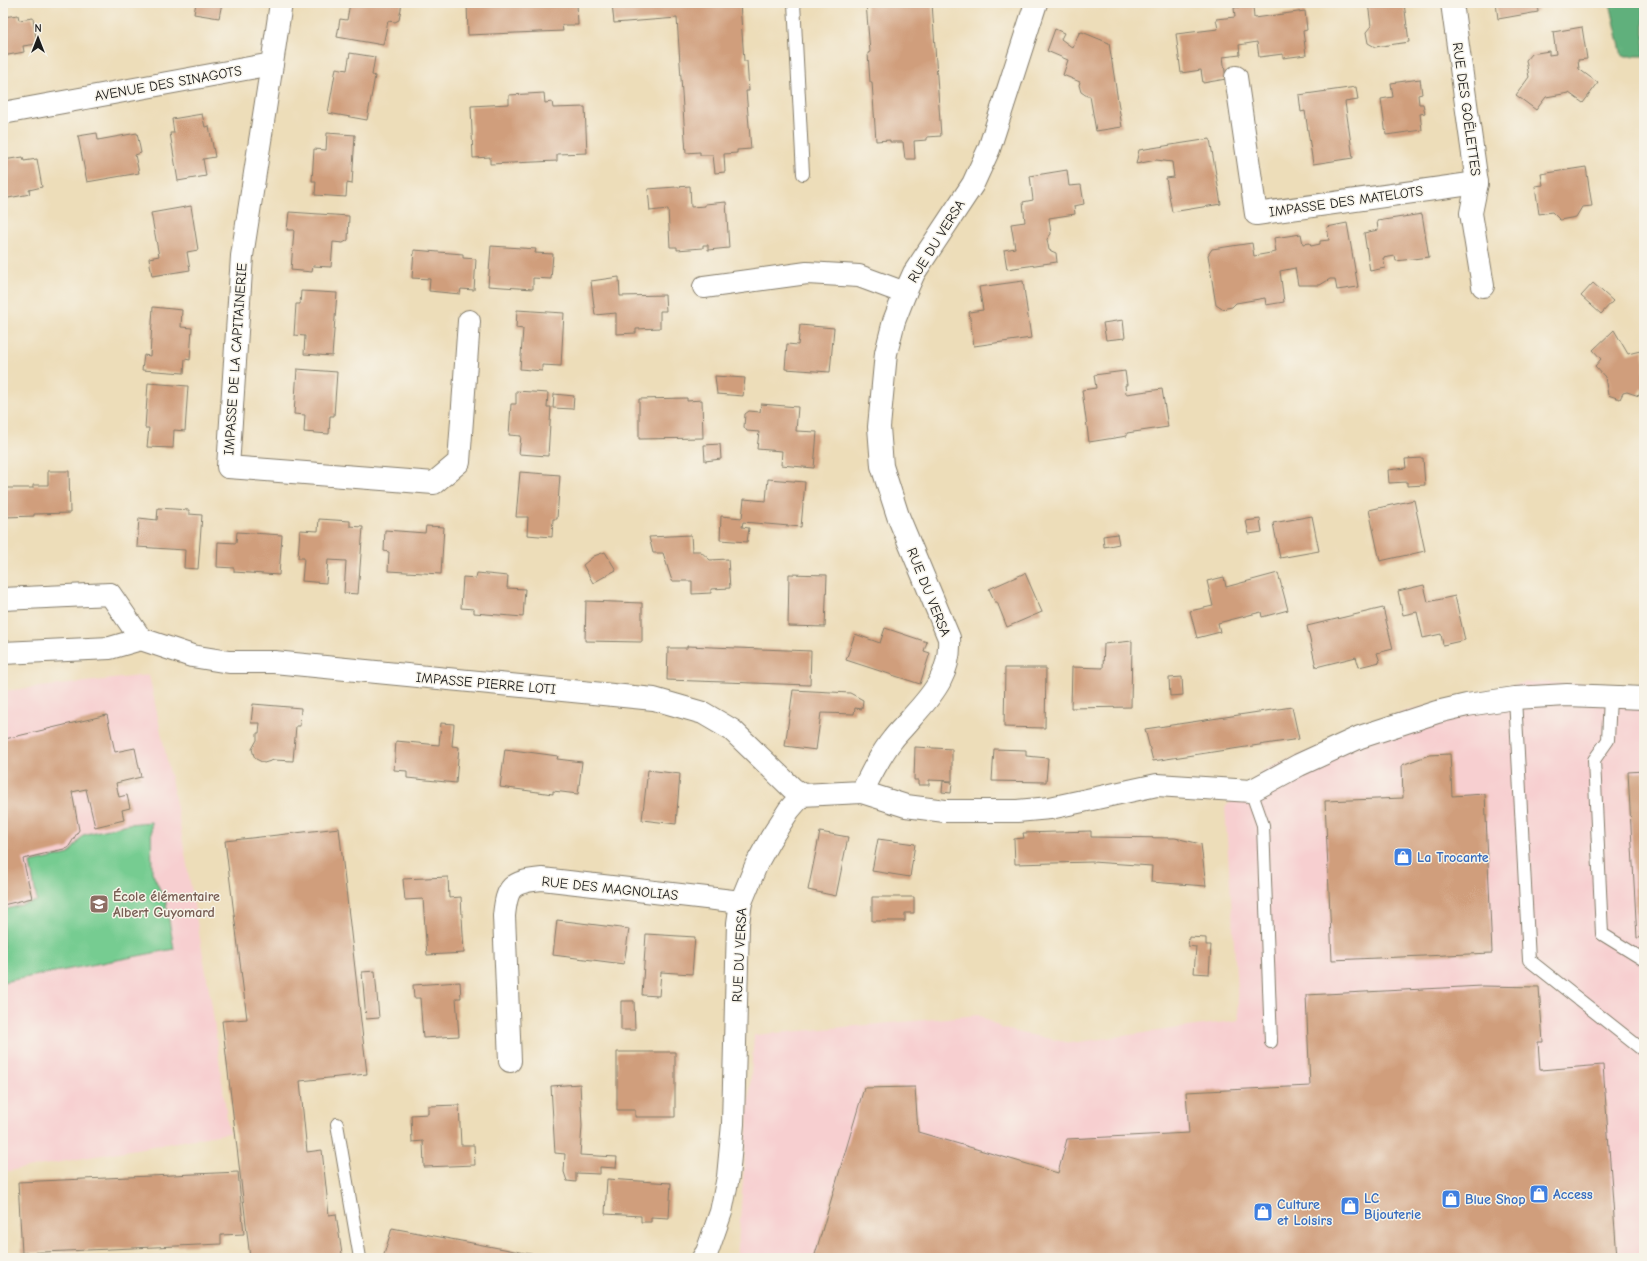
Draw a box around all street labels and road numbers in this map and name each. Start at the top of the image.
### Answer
street label: RUE DES GOËLETTES [1449,41,1484,177]
street label: AVENUE DES SINAGOTS [93,62,243,105]
street label: IMPASSE DES MATELOTS [1268,182,1424,221]
street label: RUE DU VERSA [904,197,969,286]
street label: IMPASSE DE LA CAPITAINERIE [220,262,251,456]
street label: RUE DU VERSA [903,545,954,639]
street label: IMPASSE PIERRE LOTI [415,669,557,698]
street label: RUE DES MAGNOLIAS [541,873,679,904]
street label: RUE DU VERSA [729,907,750,1003]

